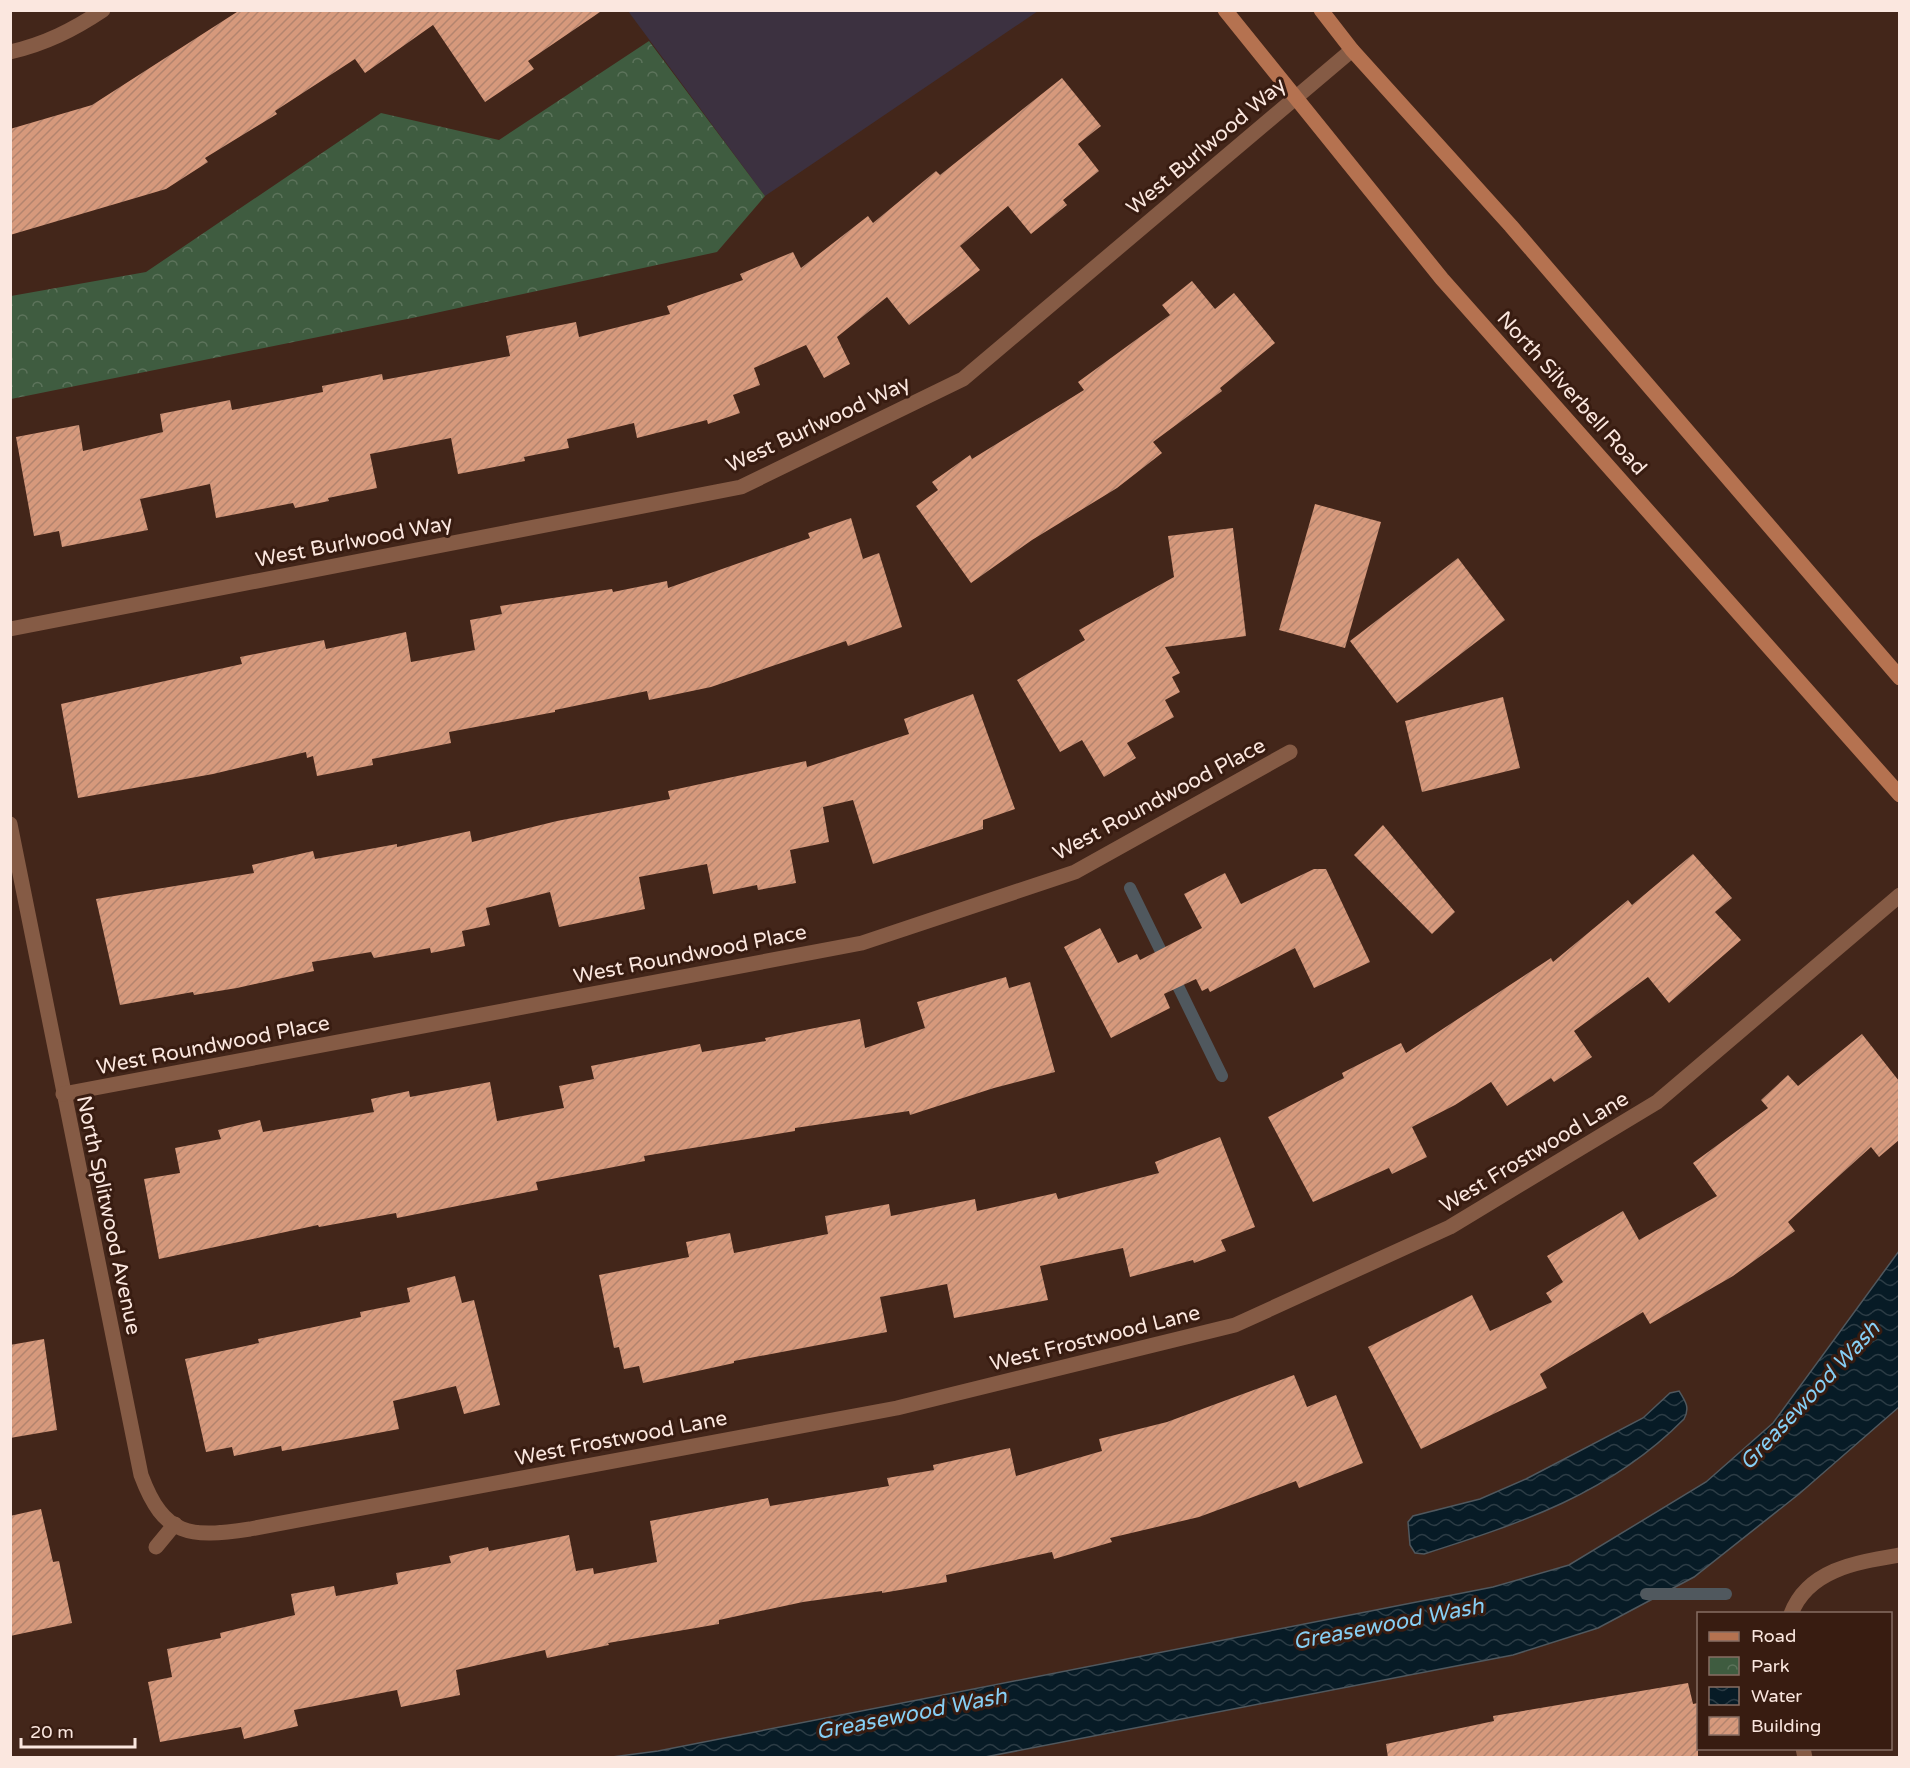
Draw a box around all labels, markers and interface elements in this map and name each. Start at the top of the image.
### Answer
street label: West Burlwood Way [1122,72,1291,220]
street label: North Silverbell Road [1492,306,1652,480]
street label: West Burlwood Way [722,371,914,478]
street label: West Burlwood Way [253,510,455,573]
street label: West Roundwood Place [1049,733,1270,866]
street label: West Roundwood Place [571,920,809,989]
street label: West Roundwood Place [94,1011,332,1080]
street label: West Frostwood Lane [1435,1086,1633,1219]
street label: North Splitwood Avenue [71,1093,146,1337]
street label: West Frostwood Lane [988,1300,1203,1377]
water label: Greasewood Wash [1734,1316,1886,1475]
street label: West Frostwood Lane [513,1406,729,1471]
water label: Greasewood Wash [1291,1593,1486,1655]
legend [1697,1612,1892,1750]
text: Road [1751,1625,1796,1647]
text: Park [1751,1655,1790,1677]
water label: Greasewood Wash [814,1683,1009,1745]
text: Water [1751,1685,1802,1707]
scale bar [21,1711,135,1749]
text: Building [1751,1715,1821,1737]
text: 20 m [30,1721,74,1743]

